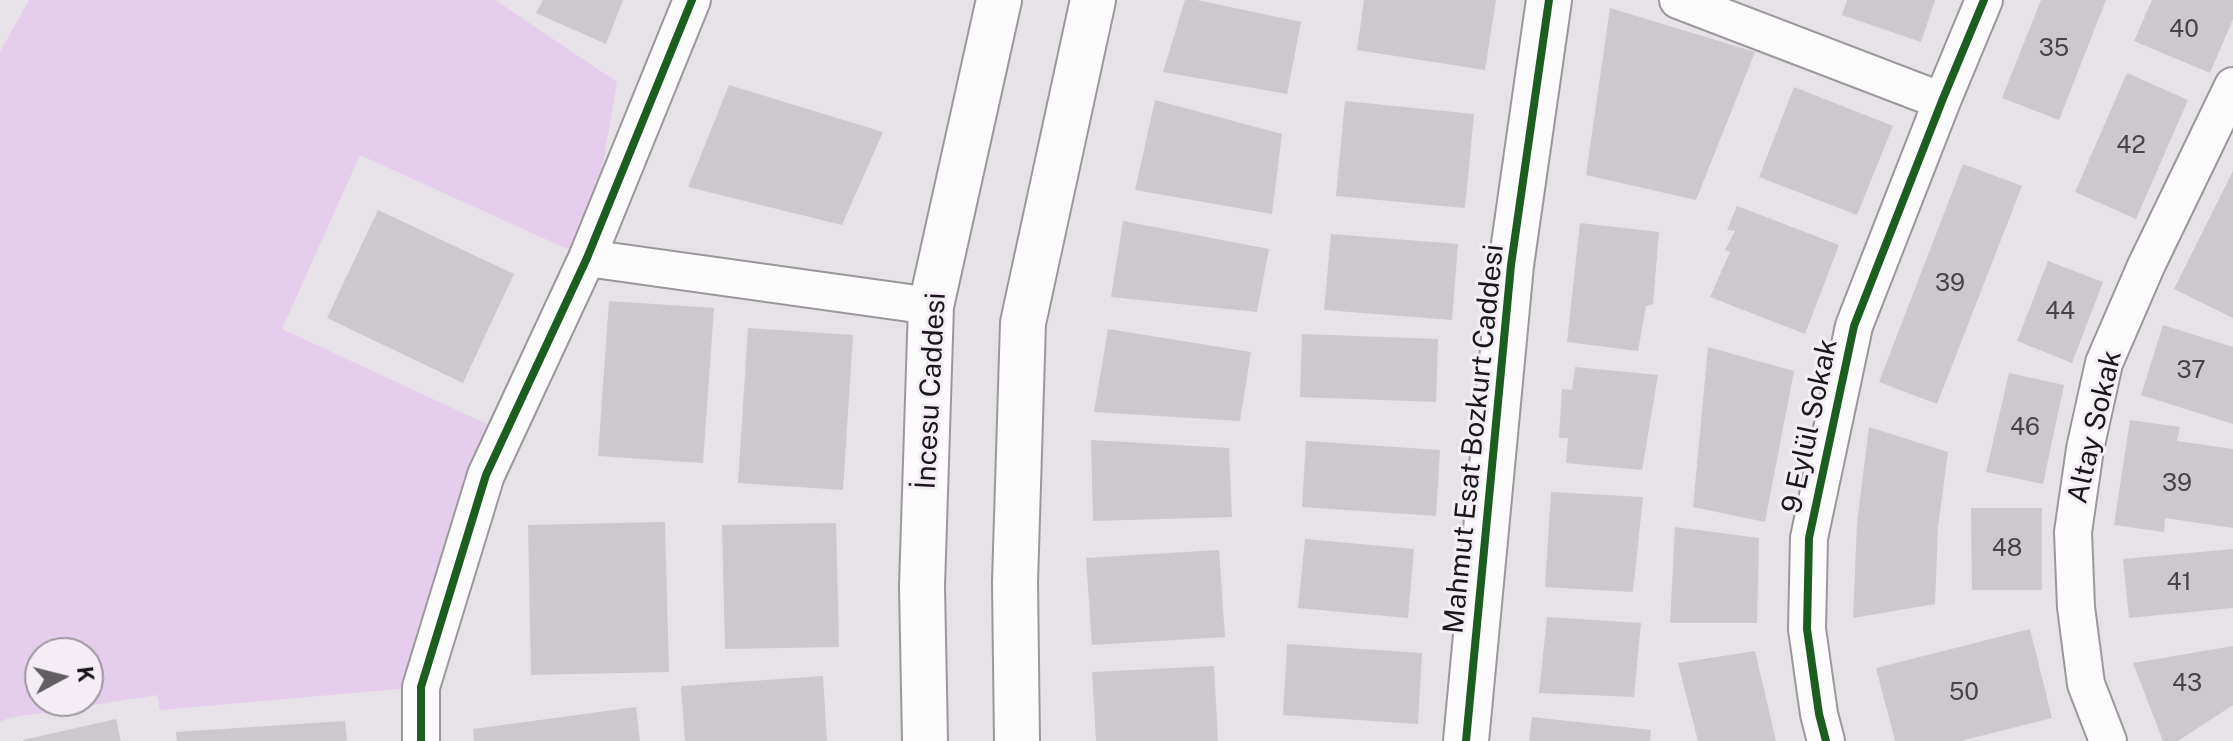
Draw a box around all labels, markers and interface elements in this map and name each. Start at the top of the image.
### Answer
house number: 40 [2169,16,2199,44]
house number: 35 [2039,35,2069,63]
house number: 42 [2116,132,2146,160]
street label: Mahmut Esat Bozkurt Caddesi [1437,243,1511,635]
house number: 39 [1935,270,1965,298]
street label: İncesu Caddesi [909,292,953,490]
house number: 44 [2045,298,2075,326]
street label: 9 Eylül Sokak [1775,336,1845,516]
street label: Altay Sokak [2061,347,2129,507]
house number: 37 [2176,357,2206,385]
house number: 46 [2010,414,2040,442]
house number: 39 [2162,470,2192,498]
house number: 48 [1992,535,2022,563]
house number: 41 [2167,569,2191,597]
north arrow [24,637,104,717]
text: K [72,665,100,684]
house number: 43 [2172,670,2202,698]
house number: 50 [1949,679,1979,707]

